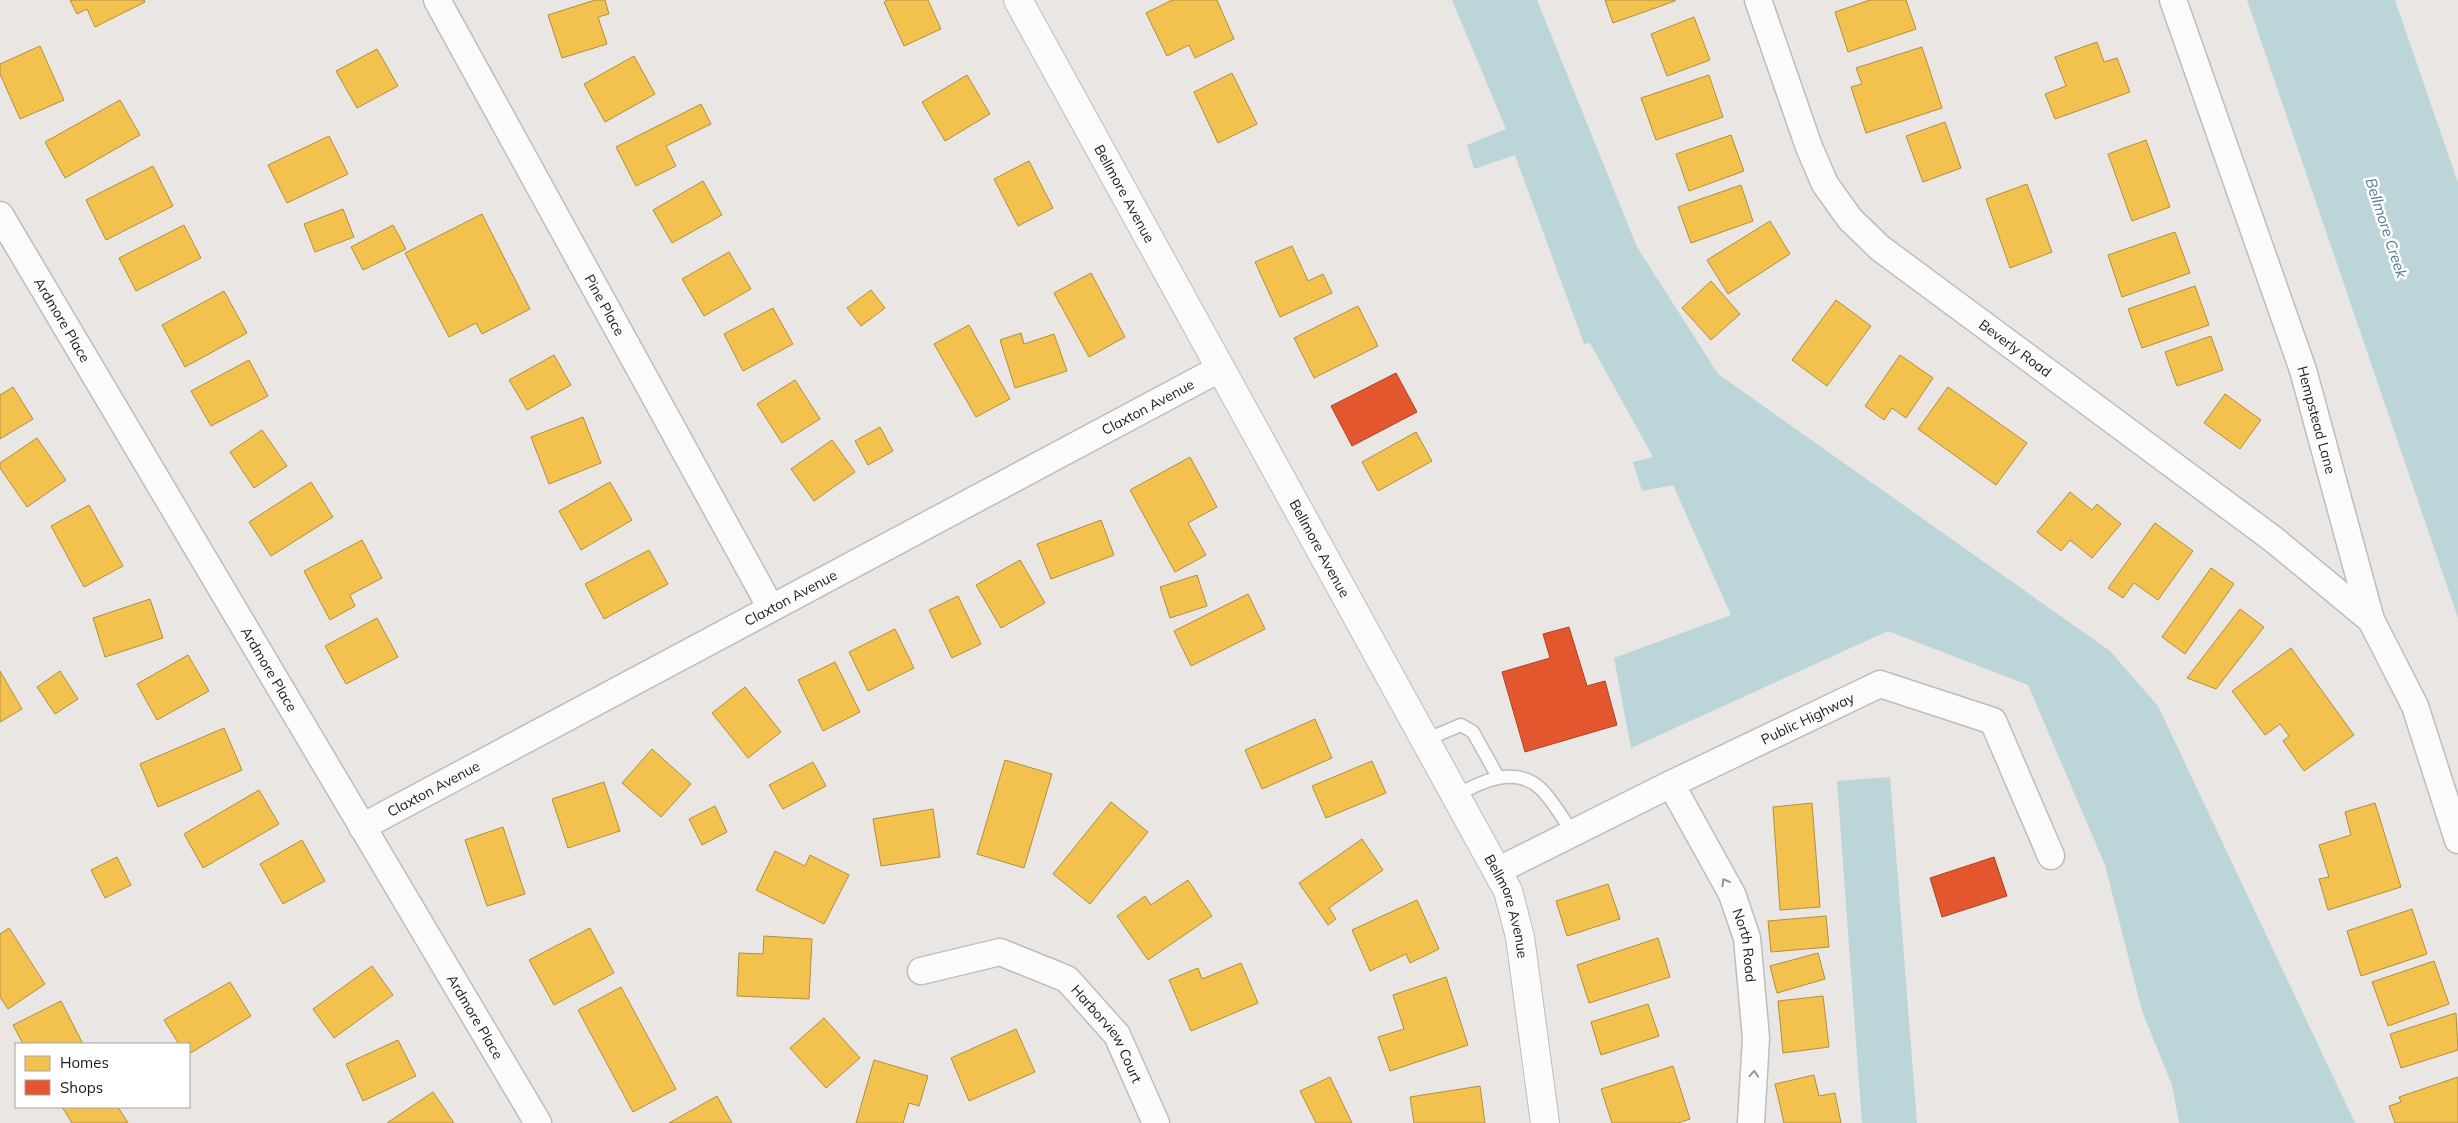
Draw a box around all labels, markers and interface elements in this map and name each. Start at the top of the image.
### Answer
street label: Bellmore Avenue [1090,141,1159,246]
water label: Bellmore Creek [2361,175,2412,282]
street label: Pine Place [580,271,629,339]
street label: Ardmore Place [30,274,94,366]
street label: Beverly Road [1975,315,2055,381]
street label: Hempstead Lane [2293,364,2340,476]
street label: Claxton Avenue [1098,375,1197,439]
street label: Bellmore Avenue [1285,496,1354,601]
street label: Claxton Avenue [741,566,840,630]
street label: Ardmore Place [237,624,301,715]
street label: Public Highway [1758,688,1858,749]
street label: Claxton Avenue [384,757,483,821]
street label: Bellmore Avenue [1481,851,1532,959]
one-way arrow [1721,878,1731,887]
street label: North Road [1729,906,1760,983]
street label: Ardmore Place [443,971,507,1063]
street label: Harborview Court [1067,981,1146,1086]
legend [15,1043,190,1108]
text: Homes [60,1053,109,1072]
one-way arrow [1748,1070,1759,1078]
text: Shops [60,1078,103,1097]

